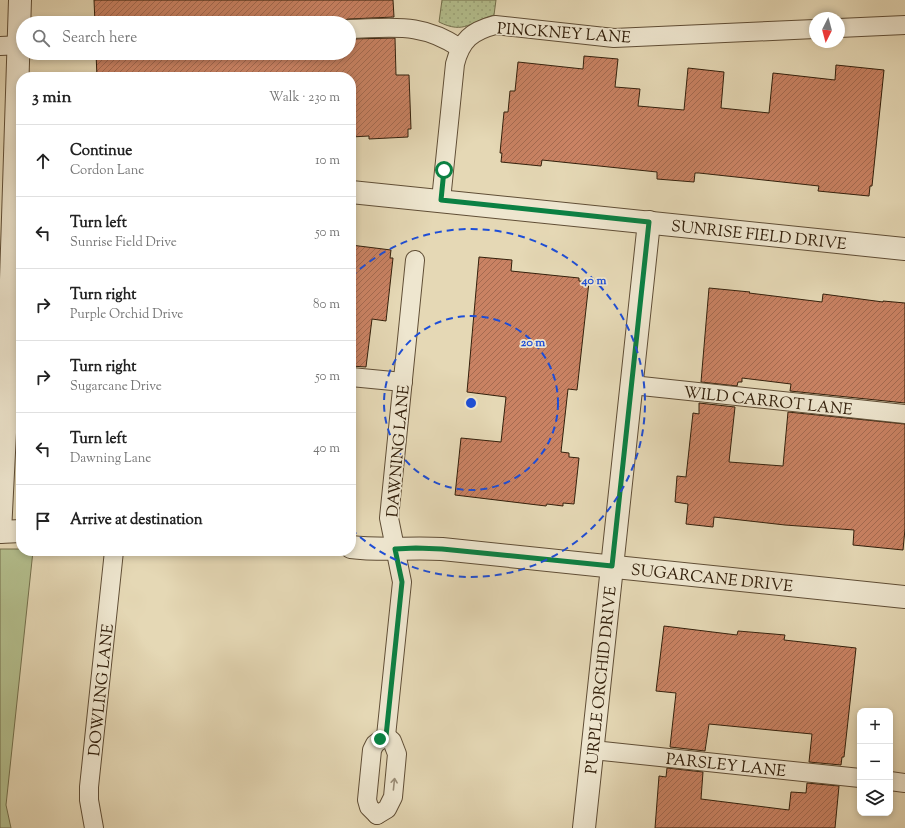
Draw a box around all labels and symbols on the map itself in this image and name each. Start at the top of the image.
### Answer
north arrow [809,12,845,48]
street label: PINCKNEY LANE [496,18,632,51]
route start [435,161,453,179]
street label: SUNRISE FIELD DRIVE [670,216,848,257]
text: 40 m [581,272,606,290]
text: 20 m [521,334,545,352]
street label: WILD CARROT LANE [682,382,854,423]
street label: DAWNING LANE [382,384,417,518]
centre of rings [464,396,478,410]
street label: SUGARCANE DRIVE [630,560,794,599]
street label: PURPLE ORCHID DRIVE [581,585,624,775]
street label: DOWLING LANE [84,623,121,758]
route end [371,730,389,748]
street label: PARSLEY LANE [665,749,787,784]
one-way arrow [390,778,398,791]

